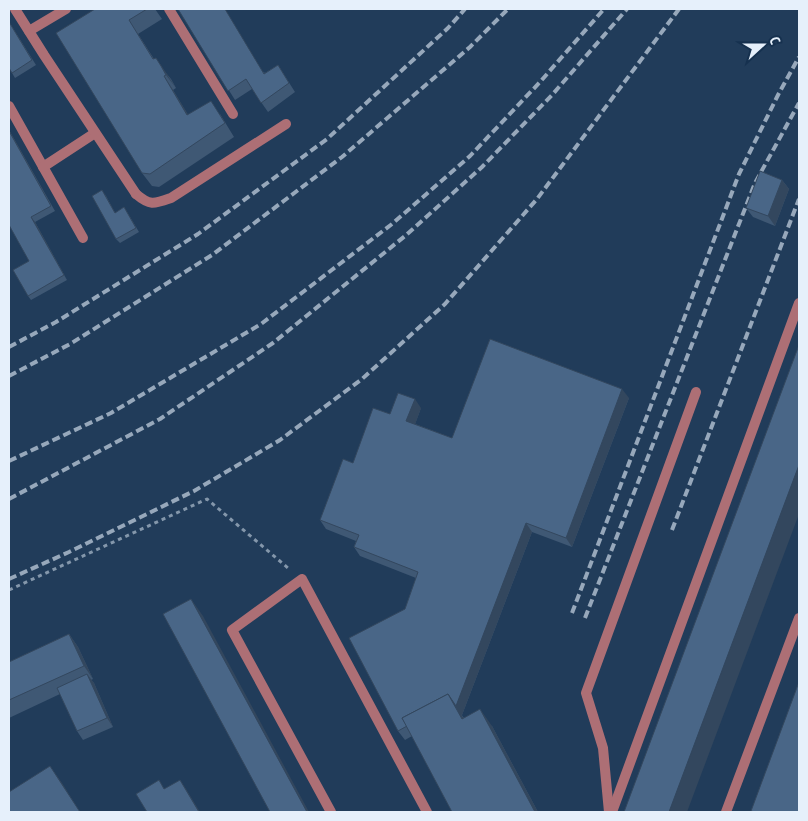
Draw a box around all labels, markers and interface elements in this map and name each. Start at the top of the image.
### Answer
north arrow [738,20,788,70]
text: С [766,34,785,47]

